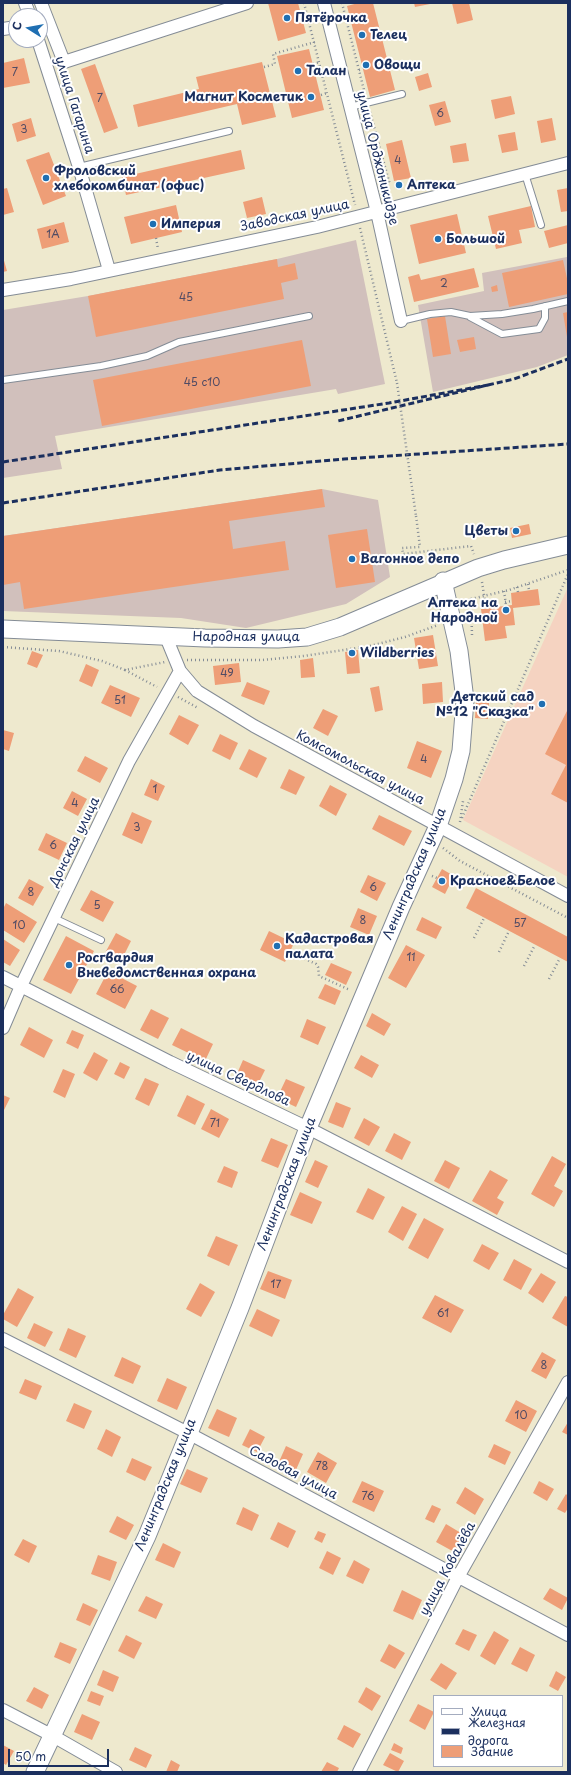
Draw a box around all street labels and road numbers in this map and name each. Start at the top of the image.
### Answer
street label: улица Гагарина [51,54,97,156]
street label: улица Орджоникидзе [353,89,401,227]
street label: Заводская улица [239,197,351,235]
street label: Народная улица [192,629,300,645]
street label: Комсомольская улица [293,728,427,808]
street label: Донская улица [47,795,103,889]
street label: Ленинградская улица [380,806,450,942]
street label: улица Свердлова [184,1048,292,1110]
street label: Ленинградская улица [254,1115,320,1253]
street label: Ленинградская улица [132,1417,200,1553]
street label: Садовая улица [246,1443,340,1503]
street label: улица Ковалёва [417,1519,479,1619]

